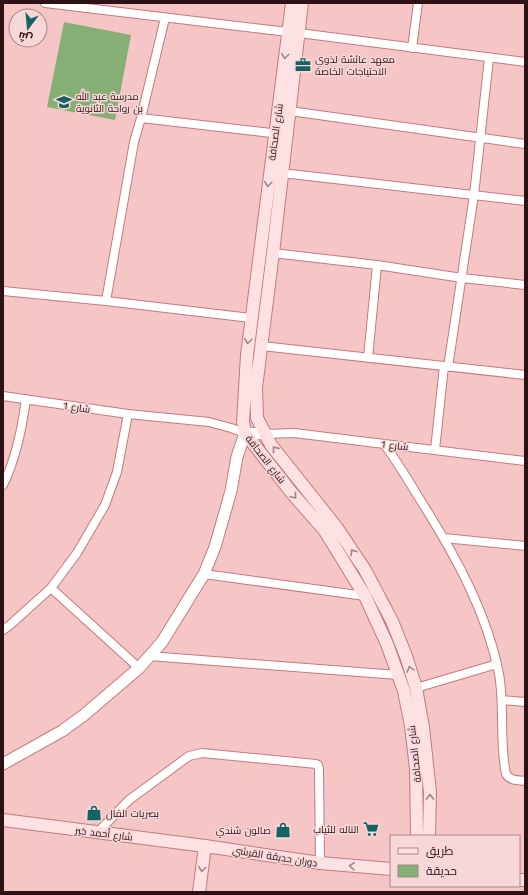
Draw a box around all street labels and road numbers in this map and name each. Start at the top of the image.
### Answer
street label: شارع الصحافة [266,103,286,161]
street label: شارع 1 [63,400,91,416]
street label: شارع الصحافة [243,433,288,486]
street label: شارع 1 [381,439,409,453]
street label: شارع الصحافة [406,725,424,783]
street label: شارع أحمد خير [73,823,134,843]
street label: دوران حديقة القرشي [231,844,318,871]

